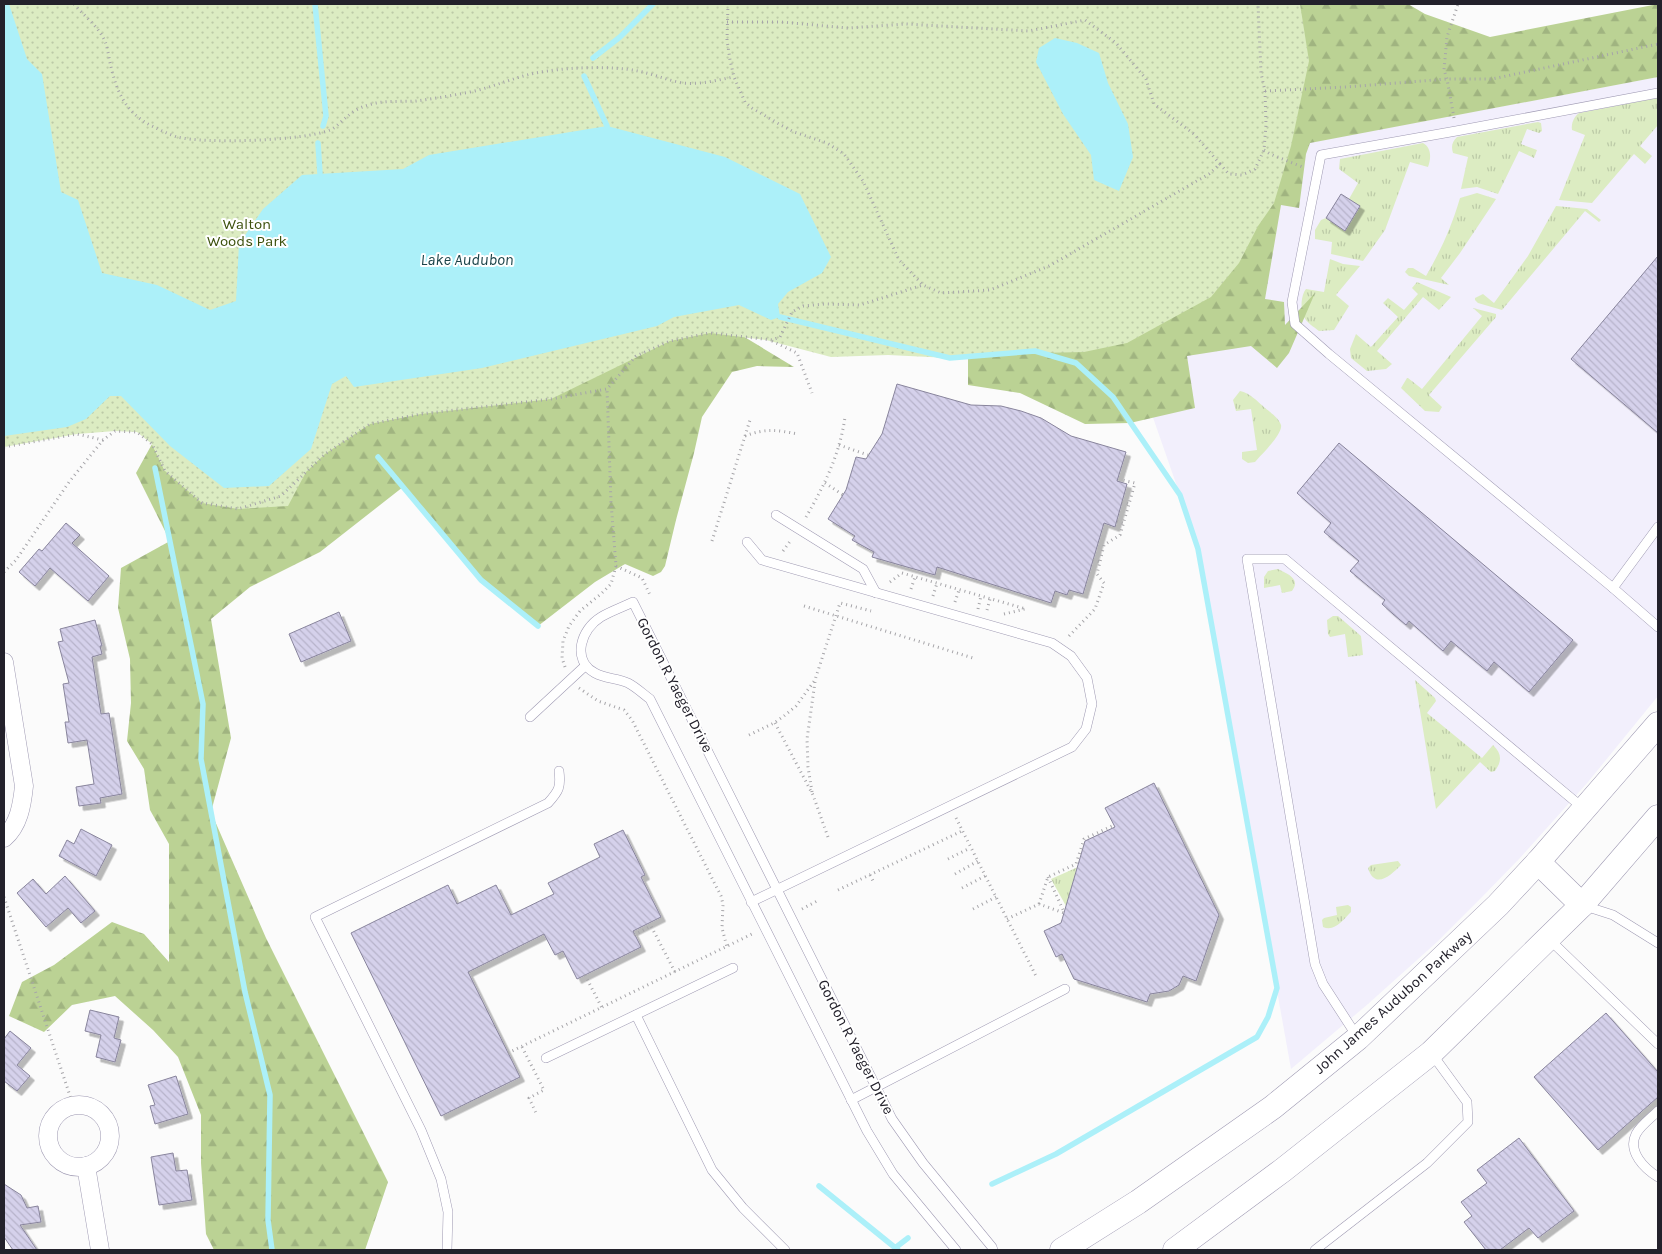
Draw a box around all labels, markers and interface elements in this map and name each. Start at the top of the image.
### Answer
park label: Walton Woods Park [207,215,287,250]
water label: Lake Audubon [421,250,514,269]
street label: Gordon R Yaeger Drive [633,614,717,756]
street label: John James Audubon Parkway [1311,927,1475,1077]
street label: Gordon R Yaeger Drive [814,976,898,1118]

